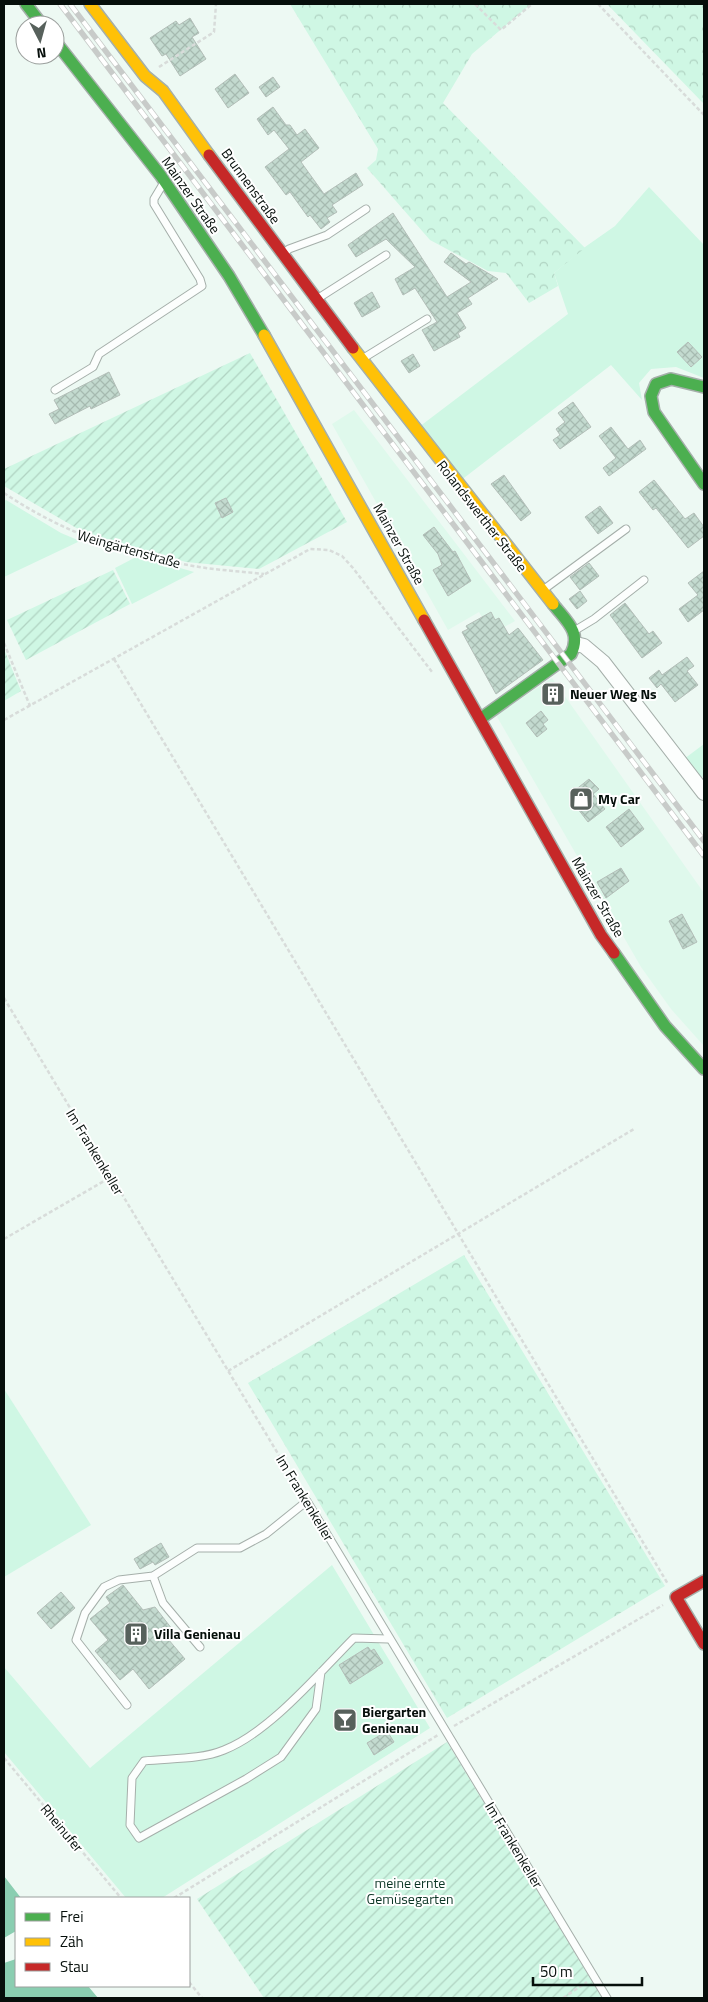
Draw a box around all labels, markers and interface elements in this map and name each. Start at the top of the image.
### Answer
north arrow [15,15,65,65]
text: N [35,42,47,64]
street label: Brunnenstraße [217,144,286,228]
street label: Mainzer Straße [157,152,226,238]
street label: Rolandswerther Straße [432,455,533,576]
street label: Mainzer Straße [368,499,430,588]
street label: Weingärtenstraße [75,524,183,573]
building icon: Neuer Weg Ns [540,681,566,707]
place label: Neuer Weg Ns [570,683,657,704]
shop icon: My Car [568,786,594,812]
place label: My Car [598,788,640,809]
street label: Mainzer Straße [567,853,630,941]
street label: Im Frankenkeller [61,1104,130,1199]
street label: Im Frankenkeller [271,1450,340,1545]
building icon: Villa Genienau [123,1621,149,1647]
place label: Villa Genienau [154,1623,241,1644]
place label: Biergarten Genienau [362,1701,426,1738]
bar icon: Biergarten Genienau [332,1707,358,1733]
street label: Im Frankenkeller [480,1797,549,1892]
street label: Rheinufer [36,1799,89,1857]
park label: meine ernte Gemüsegarten [367,1872,453,1909]
legend [15,1897,190,1987]
text: Frei [60,1905,83,1928]
text: Zäh [60,1930,84,1953]
scale bar [533,1954,642,1986]
text: Stau [60,1955,89,1978]
text: 50 m [540,1960,573,1983]

